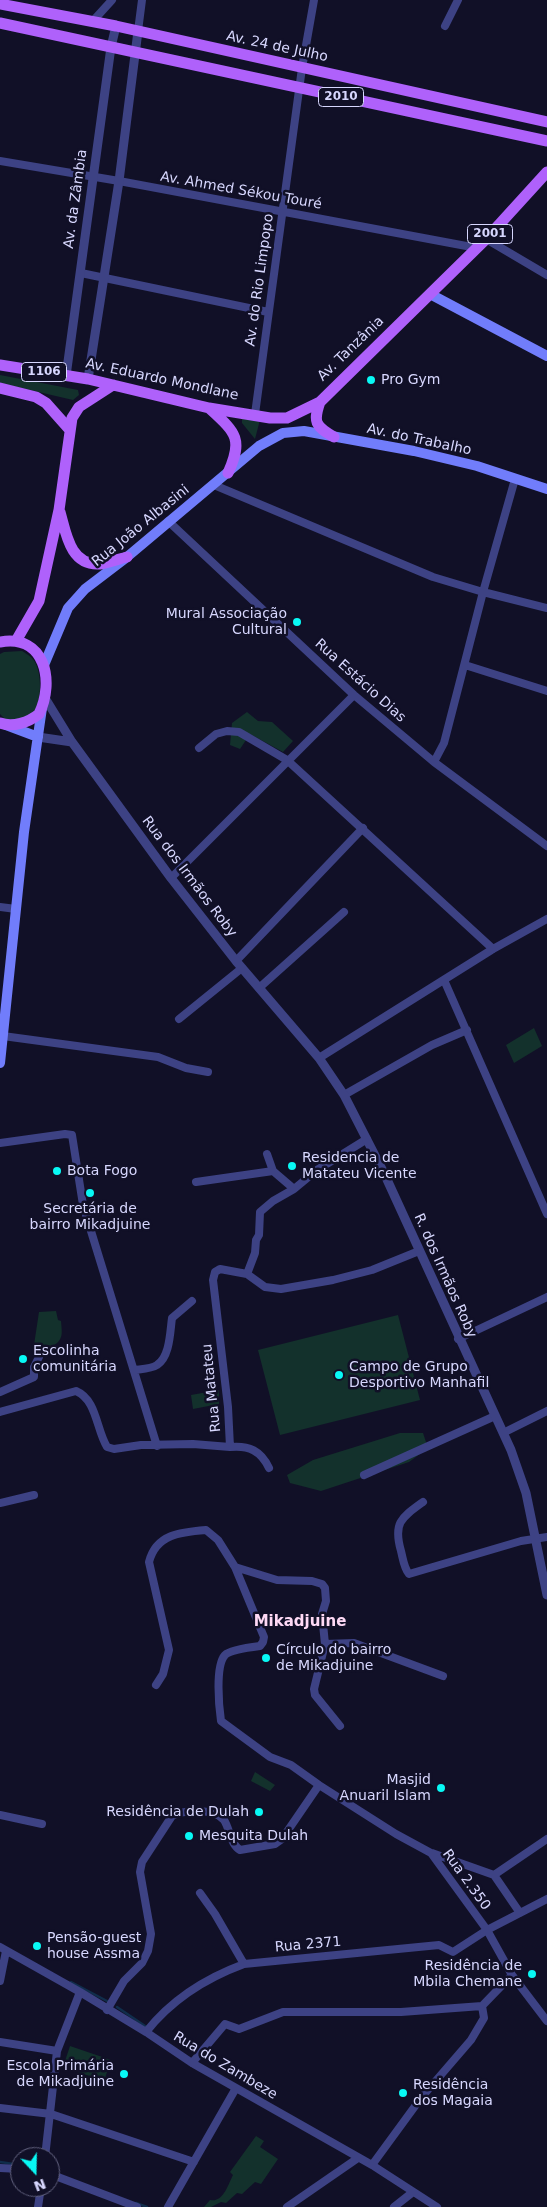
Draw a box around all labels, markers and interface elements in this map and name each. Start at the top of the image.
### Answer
street label: Av. 24 de Julho [225,28,329,66]
road number: 2010 [318,88,364,106]
street label: Av. da Zâmbia [61,148,91,250]
street label: Av. Ahmed Sékou Touré [159,169,323,213]
street label: Av. do Rio Limpopo [242,213,278,347]
road number: 2001 [468,224,512,243]
street label: Av. Tanzânia [314,313,388,385]
street label: Av. Eduardo Mondlane [84,356,240,404]
road number: 1106 [22,362,66,382]
place label: Pro Gym [381,372,440,388]
marker: Pro Gym [365,374,377,386]
street label: Av. do Trabalho [365,421,473,459]
street label: Rua João Albasini [89,482,193,570]
place label: Mural Associação Cultural [166,606,287,638]
marker: Mural Associação Cultural [291,616,303,628]
street label: Rua Estácio Dias [311,636,409,726]
street label: Rua dos Irmãos Roby [138,813,240,941]
place label: Residencia de Matateu Vicente [302,1150,417,1182]
marker: Residencia de Matateu Vicente [286,1160,298,1172]
place label: Bota Fogo [67,1163,137,1179]
marker: Bota Fogo [51,1165,63,1177]
marker: Secretária de bairro Mikadjuine [84,1187,96,1199]
place label: Secretária de bairro Mikadjuine [30,1201,150,1234]
street label: R. dos Irmãos Roby [410,1211,480,1341]
place label: Escolinha comunitária [33,1343,117,1375]
street label: Rua Matateu [199,1343,225,1433]
marker: Escolinha comunitária [17,1353,29,1365]
place label: Campo de Grupo Desportivo Manhafil [349,1359,489,1391]
marker: Campo de Grupo Desportivo Manhafil [333,1369,345,1381]
district label: Mikadjuine [254,1613,346,1631]
place label: Círculo do bairro de Mikadjuine [276,1642,391,1674]
marker: Círculo do bairro de Mikadjuine [260,1652,272,1664]
place label: Masjid Anuaril Islam [340,1772,431,1804]
marker: Masjid Anuaril Islam [435,1782,447,1794]
place label: Residência de Dulah [106,1804,249,1820]
marker: Residência de Dulah [253,1806,265,1818]
place label: Mesquita Dulah [199,1828,308,1844]
marker: Mesquita Dulah [183,1830,195,1842]
street label: Rua 2.350 [438,1846,494,1914]
place label: Pensão-guest house Assma [47,1930,141,1962]
street label: Rua 2371 [274,1934,342,1956]
marker: Pensão-guest house Assma [31,1940,43,1952]
place label: Residência de Mbila Chemane [413,1958,522,1990]
marker: Residência de Mbila Chemane [526,1968,538,1980]
street label: Rua do Zambeze [170,2028,280,2104]
place label: Escola Primária de Mikadjuine [6,2058,114,2090]
marker: Escola Primária de Mikadjuine [118,2068,130,2080]
place label: Residência dos Magaia [413,2077,493,2110]
marker: Residência dos Magaia [397,2087,409,2099]
north arrow [10,2147,60,2197]
text: N [32,2176,48,2195]

